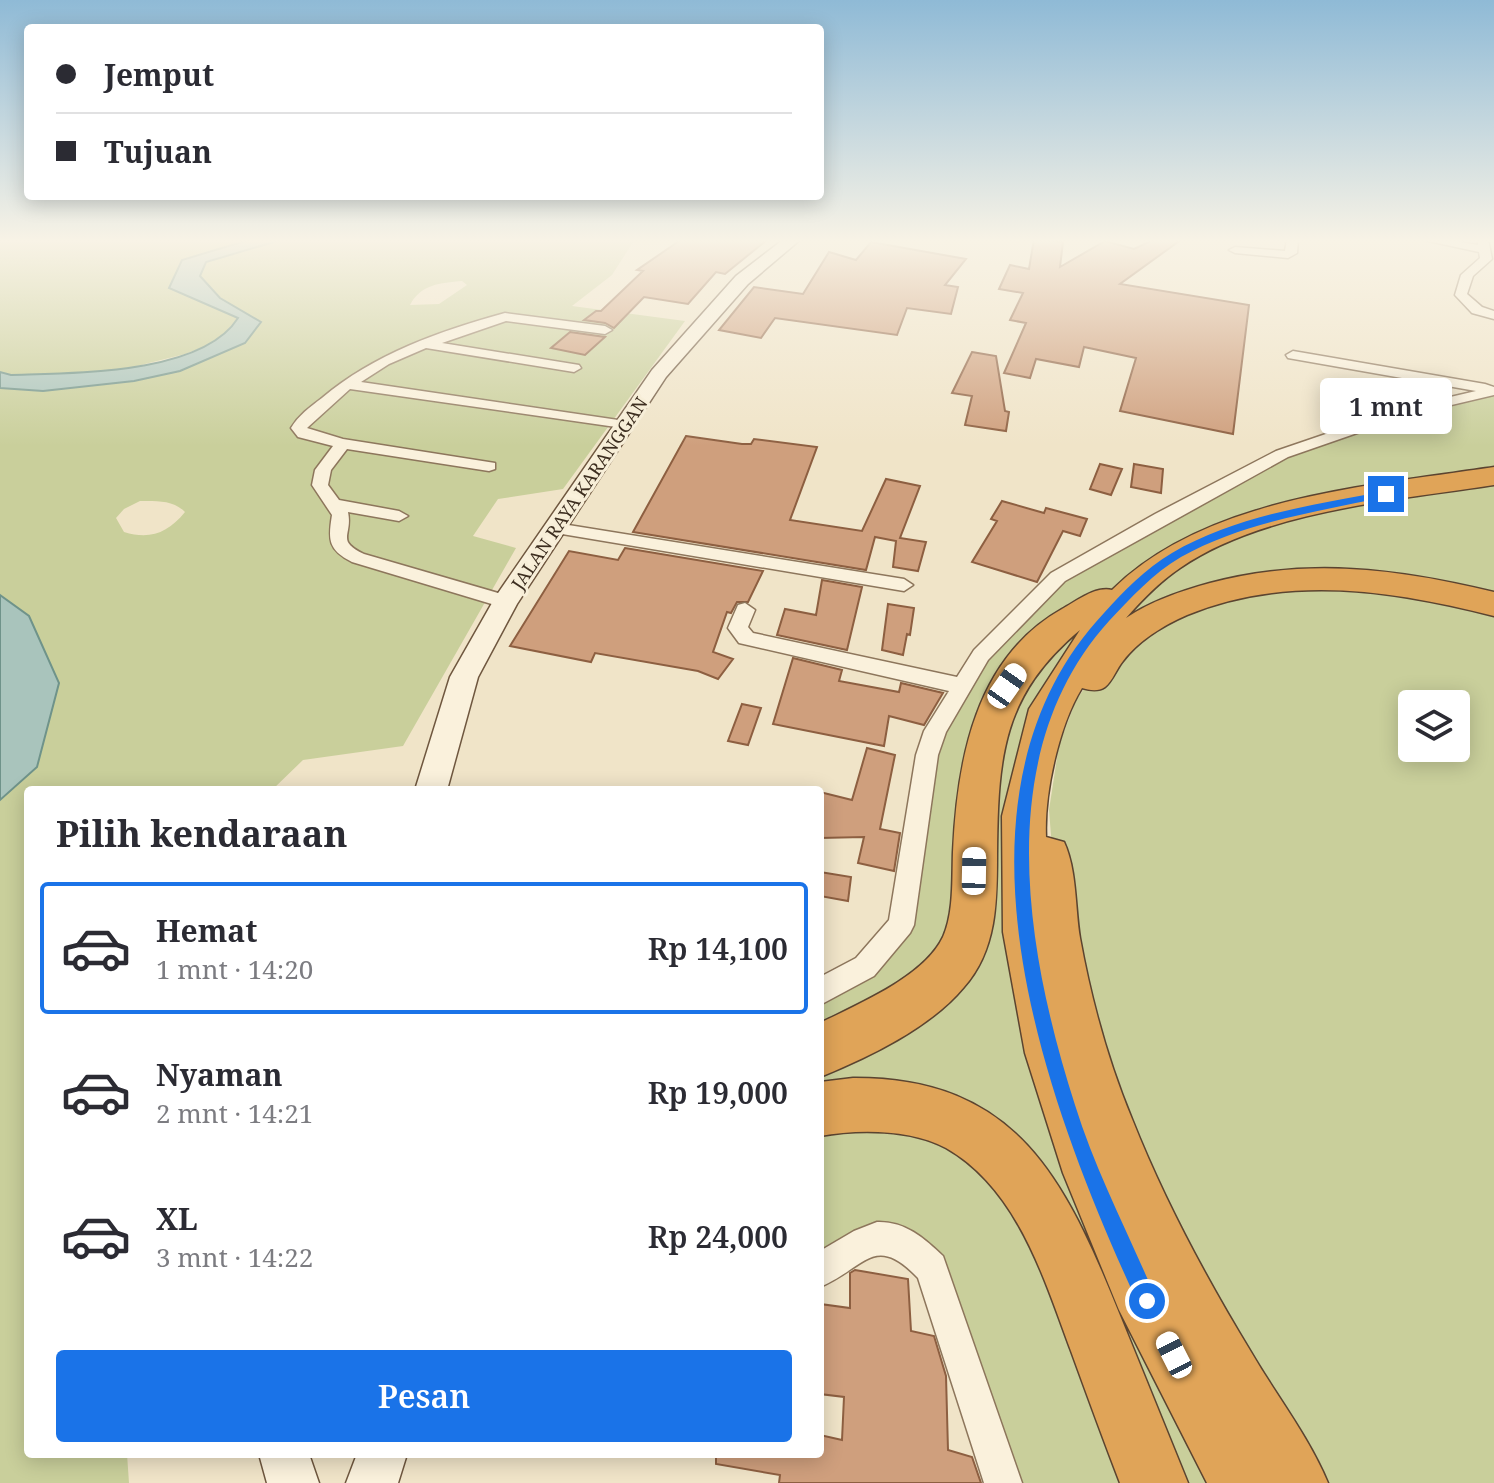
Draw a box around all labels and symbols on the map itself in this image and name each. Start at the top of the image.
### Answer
callout: 1 mnt [1320,378,1452,434]
street label: JALAN RAYA KARANGGAN [505,392,653,595]
route end [1368,476,1404,512]
car [983,659,1031,713]
car [962,847,986,895]
route start [1129,1283,1165,1319]
car [1152,1328,1196,1382]

